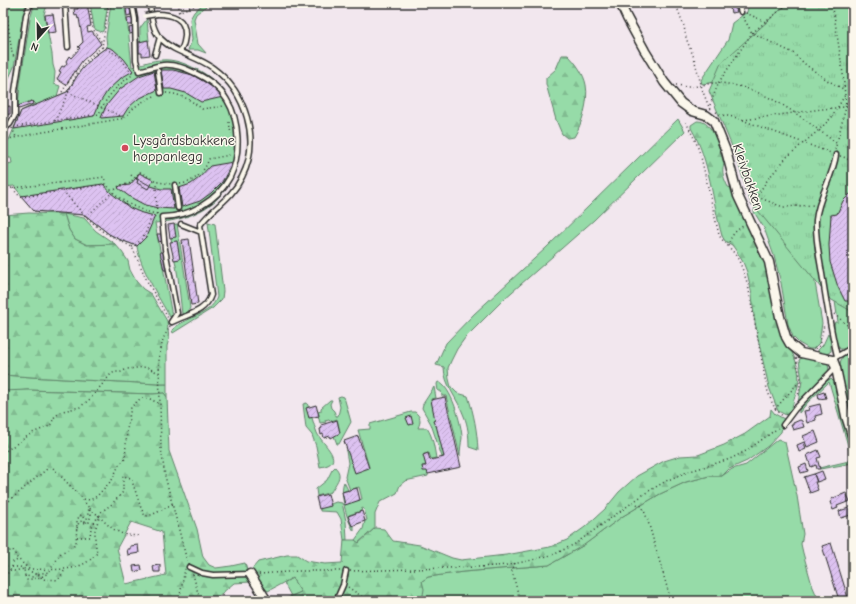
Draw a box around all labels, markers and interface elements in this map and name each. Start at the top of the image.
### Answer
north arrow [18,18,58,58]
text: N [29,40,40,54]
place label: Lysgårdsbakkene hoppanlegg [133,132,235,165]
street label: Kleivbakken [729,141,767,213]
marker: Lysgårdsbakkene hoppanlegg [120,143,130,153]

